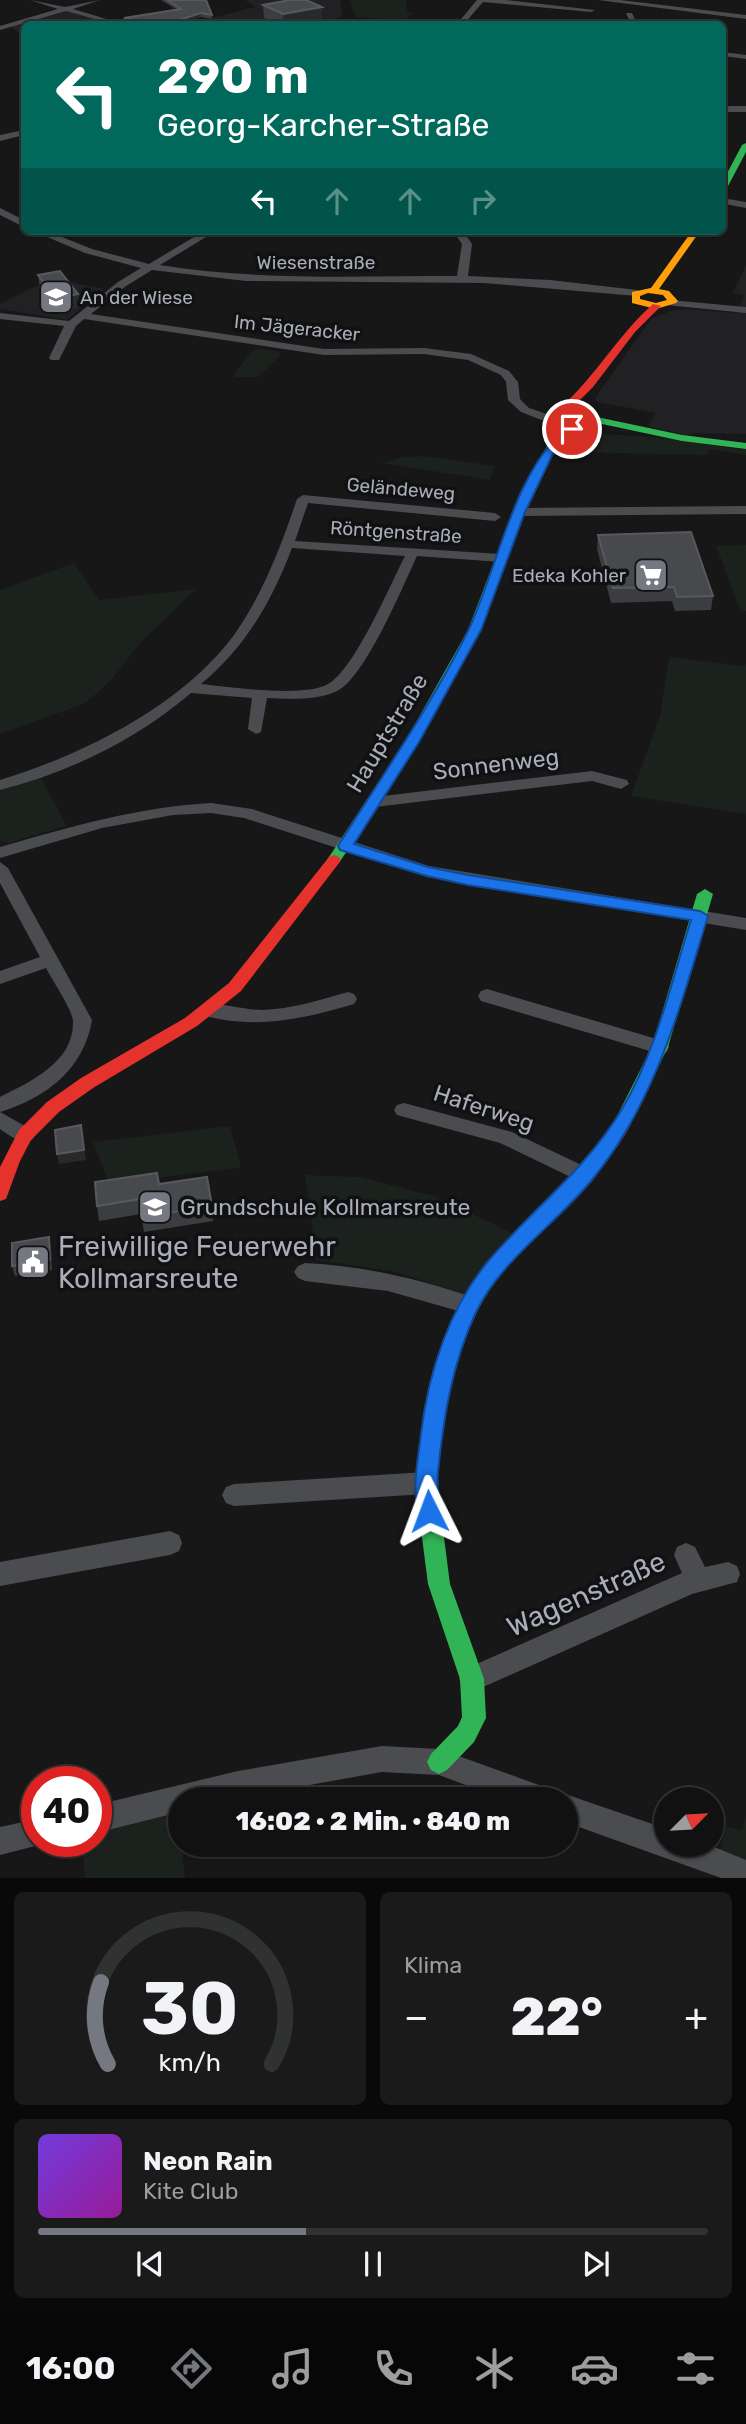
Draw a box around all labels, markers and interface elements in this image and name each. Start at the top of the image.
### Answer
text: 290 m [157,47,309,105]
icon: left [42,49,133,140]
text: Georg-Karcher-Straße [157,106,489,144]
icon: left [245,182,283,220]
icon: ahead [318,182,356,220]
icon: ahead [391,182,429,220]
icon: right [464,182,502,220]
street label: Wiesenstraße [257,251,375,274]
school or university icon: An der Wiese [37,278,75,316]
place label: An der Wiese [80,286,193,309]
street label: Im Jägeracker [233,310,362,346]
pin [542,399,602,459]
icon: arrive [553,410,591,448]
street label: Geländeweg [346,473,456,505]
street label: Röntgenstraße [329,516,463,548]
supermarket icon: Edeka Kohler [632,556,670,594]
place label: Edeka Kohler [512,564,627,587]
street label: Hauptstraße [341,668,433,798]
street label: Sonnenweg [431,742,561,786]
street label: Haferweg [430,1079,538,1137]
school or university icon: Grundschule Kollmarsreute [136,1188,174,1226]
place label: Grundschule Kollmarsreute [180,1193,471,1221]
place label: Freiwillige Feuerwehr Kollmarsreute [58,1230,336,1295]
public building icon: Freiwillige Feuerwehr Kollmarsreute [14,1243,52,1281]
position arrow [392,1474,466,1548]
street label: Wagenstraße [502,1544,670,1644]
speed limit sign: 40 [21,1766,112,1857]
north arrow [654,1787,724,1857]
map controls [654,1787,724,1857]
text: 16:02 · 2 Min. · 840 m [236,1806,510,1837]
text: Klima [404,1951,462,1979]
text: 30 [141,1967,239,2053]
text: 22° [510,1986,603,2048]
text: − [404,1994,429,2040]
text: + [684,1994,708,2040]
text: km/h [159,2048,221,2077]
text: Neon Rain [143,2146,273,2177]
text: Kite Club [143,2177,238,2205]
icon: previous [131,2245,169,2283]
icon: pause [354,2245,392,2283]
icon: next [577,2245,615,2283]
icon: directions [167,2344,216,2393]
icon: music [268,2344,317,2393]
icon: phone [369,2344,418,2393]
icon: climate [470,2344,519,2393]
icon: car [570,2344,619,2393]
icon: filters [671,2344,720,2393]
text: 16:00 [26,2349,115,2387]

